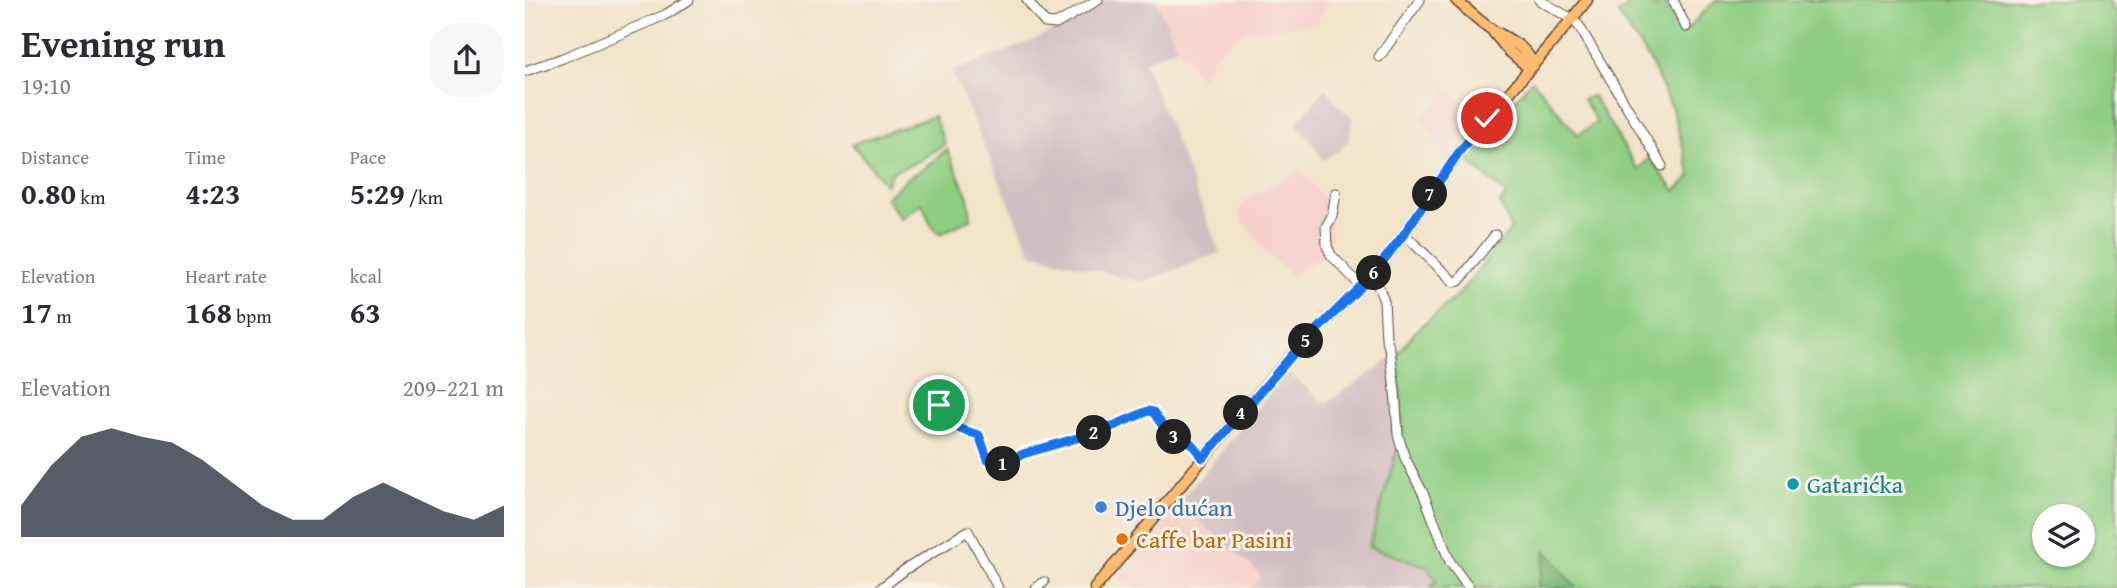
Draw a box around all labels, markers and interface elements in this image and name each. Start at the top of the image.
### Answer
text: Evening run [21,15,225,71]
button: share [430,23,504,97]
text: 19:10 [21,69,71,102]
pin [1457,88,1517,148]
icon: check [1468,99,1506,137]
text: Distance [21,143,89,171]
text: Time [185,143,226,171]
text: Pace [350,143,386,171]
text: 0.80 [21,171,76,215]
text: 4:23 [185,171,240,215]
text: 5:29 [350,171,405,215]
pin: 7 [1413,176,1447,212]
text: 7 [1425,179,1434,207]
text: km [76,183,105,211]
text: /km [405,183,443,211]
pin: 6 [1357,256,1391,290]
text: 6 [1369,258,1378,286]
text: Elevation [21,262,95,290]
text: Heart rate [185,262,267,290]
text: kcal [350,262,382,290]
text: 17 [21,290,52,334]
text: 168 [185,290,232,334]
text: 63 [350,290,381,334]
text: m [52,302,72,330]
text: bpm [232,302,272,330]
pin: 5 [1289,324,1323,358]
text: 5 [1301,326,1310,354]
text: Elevation [21,371,111,404]
text: 209–221 m [403,371,504,404]
pin [909,375,969,435]
icon: arrive [920,386,958,424]
pin: 4 [1223,396,1259,430]
text: 4 [1236,398,1245,426]
pin: 2 [1077,416,1111,450]
text: 2 [1089,418,1098,446]
pin: 3 [1157,420,1191,454]
text: 3 [1169,422,1178,450]
pin: 1 [986,447,1021,482]
text: 1 [998,449,1007,477]
place label: Gatarićka [1807,467,1904,502]
marker: Gatarićka [1785,476,1801,492]
place label: Djelo dućan [1115,490,1233,525]
marker: Djelo dućan [1093,499,1109,515]
map controls [2032,504,2095,567]
button: layers [2032,504,2095,567]
place label: Caffe bar Pasini [1136,522,1292,557]
marker: Caffe bar Pasini [1114,531,1130,547]

